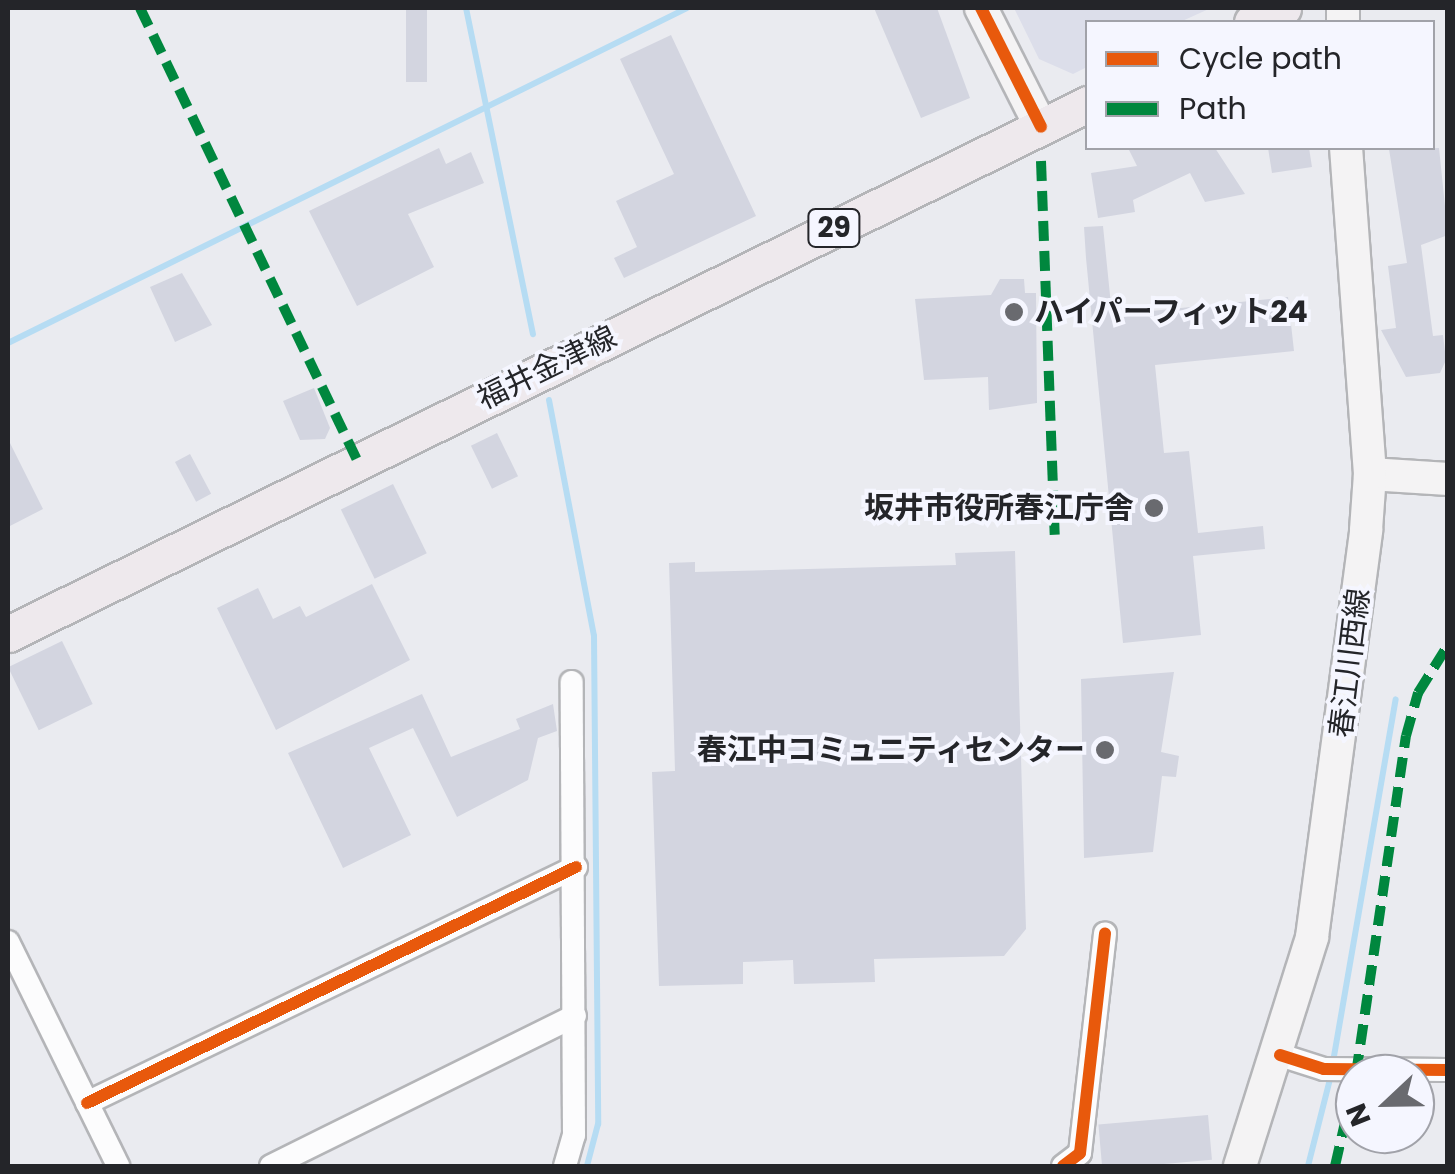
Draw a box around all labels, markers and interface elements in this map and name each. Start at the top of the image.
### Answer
legend [1085,20,1435,150]
text: Cycle path [1179,37,1342,80]
text: Path [1179,87,1247,130]
road number: 29 [806,205,862,251]
place label: ハイパーフィット24 [1034,294,1311,330]
marker: ハイパーフィット24 [1003,301,1025,323]
street label: 福井金津線 [472,319,622,417]
place label: 坂井市役所春江庁舎 [864,490,1134,526]
marker: 坂井市役所春江庁舎 [1143,497,1165,519]
street label: 春江川西線 [1323,586,1377,740]
place label: 春江中コミュニティセンター [695,732,1085,768]
marker: 春江中コミュニティセンター [1094,739,1116,761]
north arrow [1335,1054,1435,1154]
text: N [1337,1098,1381,1132]

